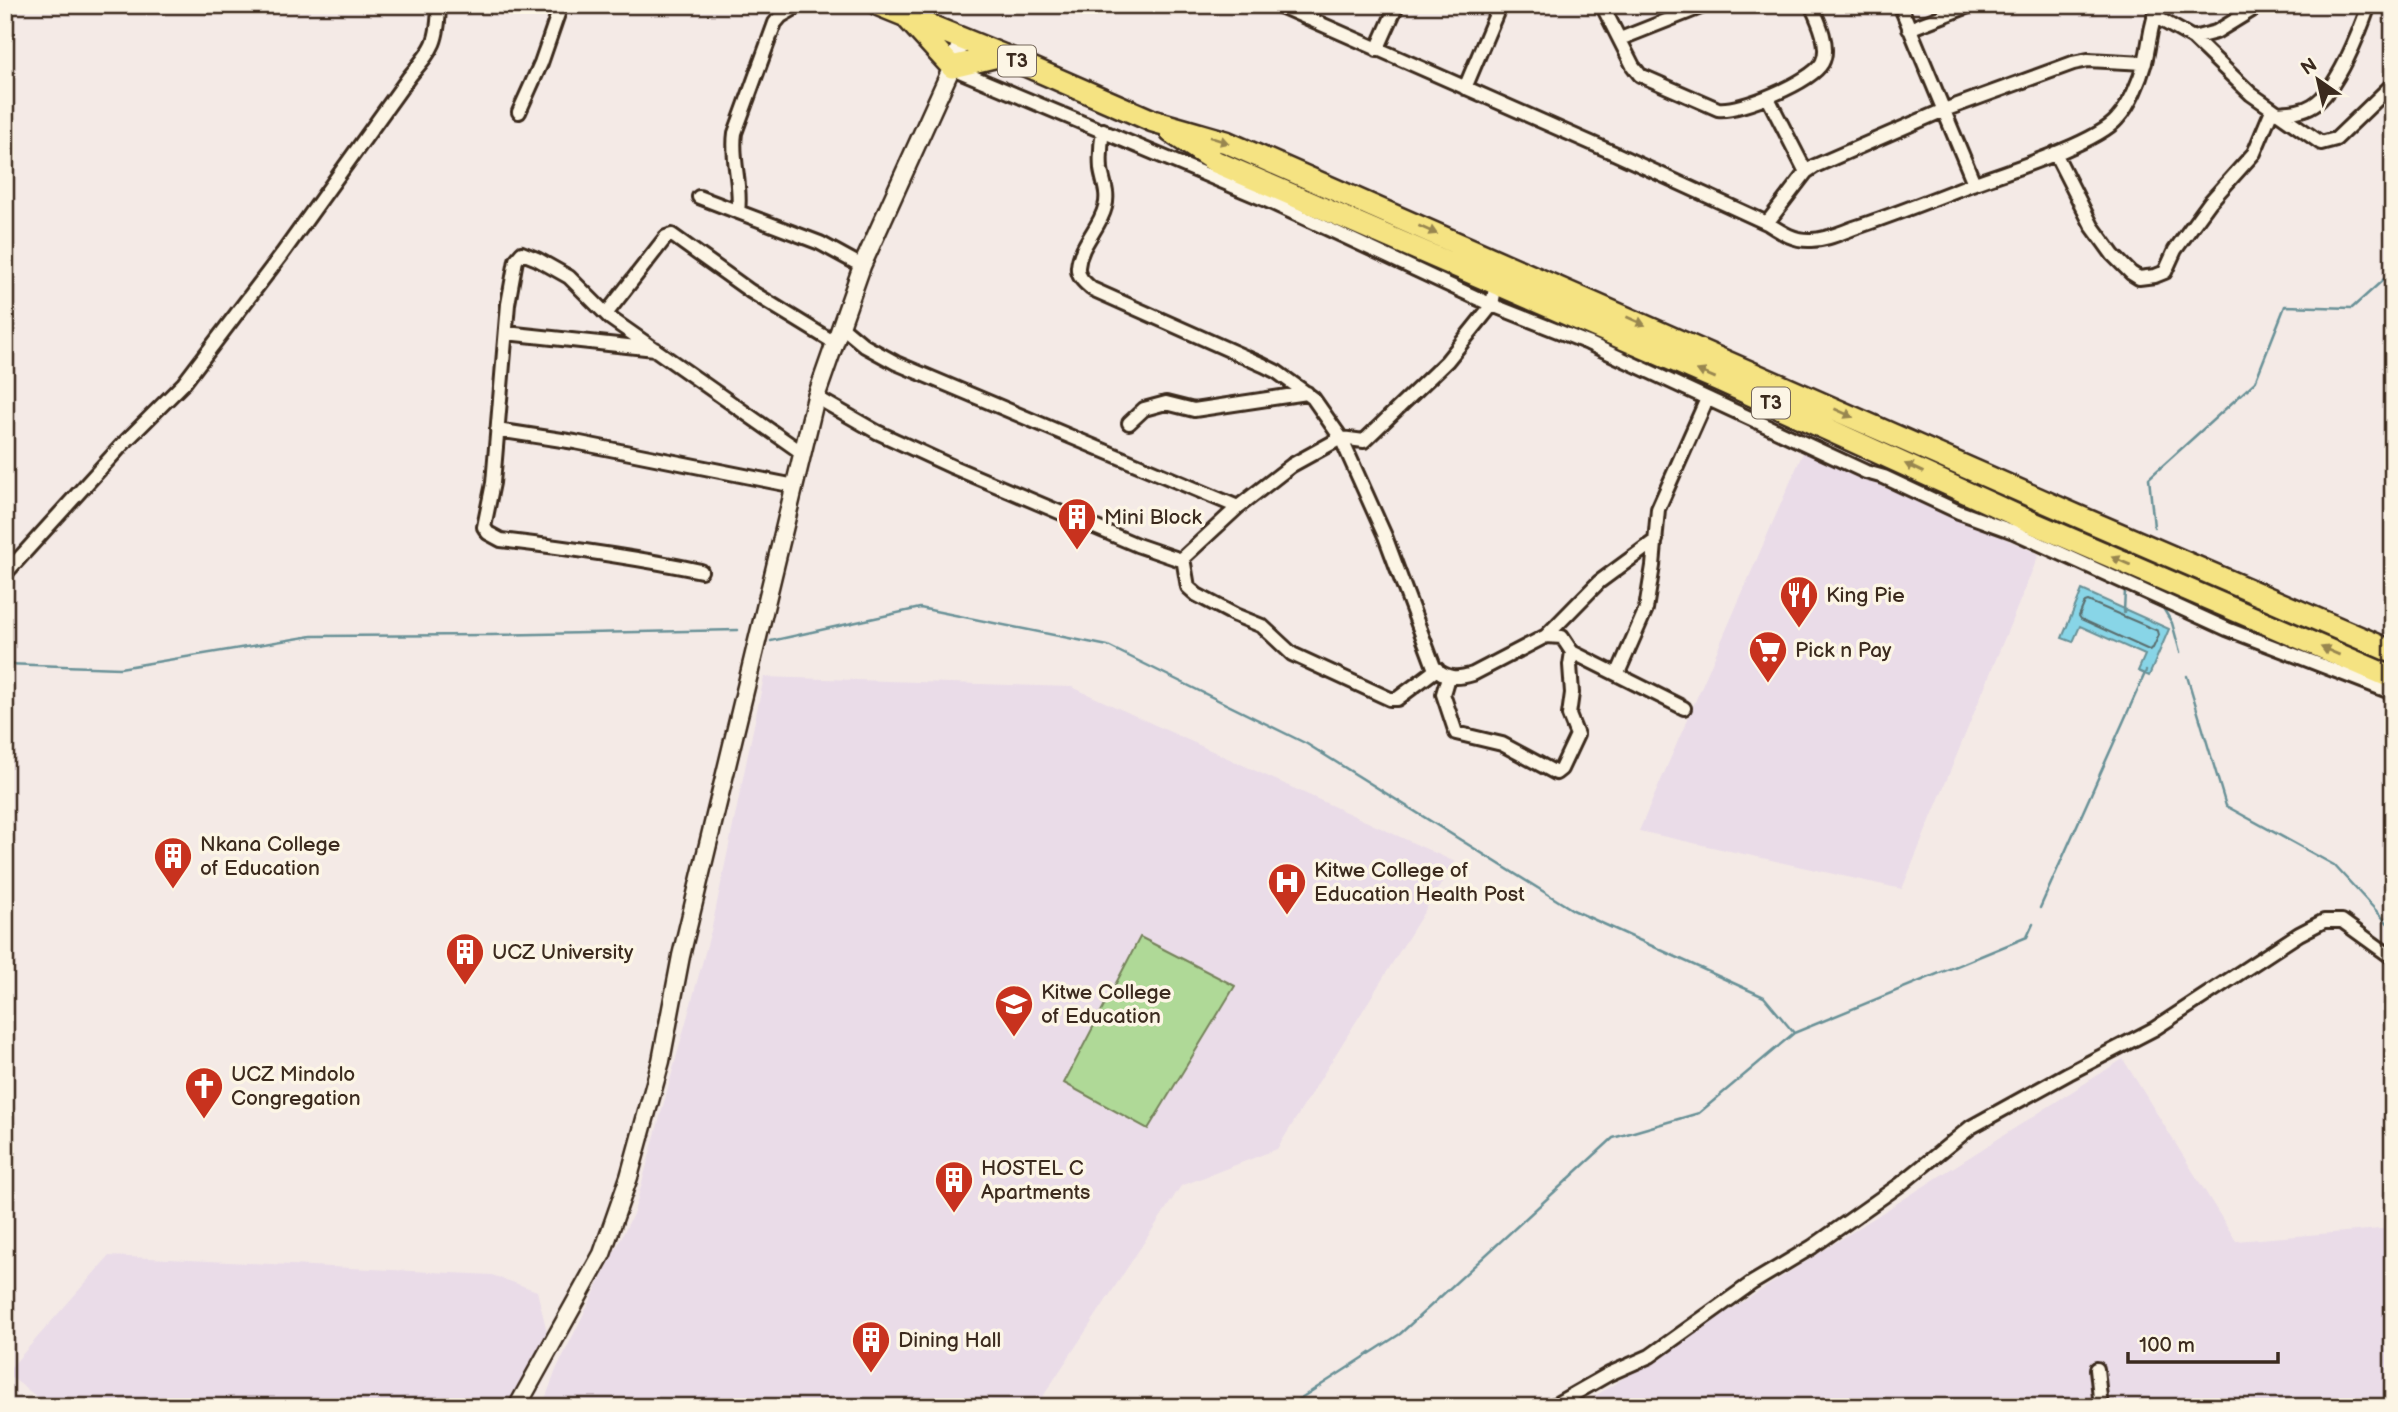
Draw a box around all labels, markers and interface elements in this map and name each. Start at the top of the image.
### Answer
road number: T3 [998,45,1036,76]
north arrow [2282,46,2352,116]
text: N [2297,54,2322,81]
one-way arrow [1208,135,1229,146]
one-way arrow [1417,225,1438,236]
one-way arrow [1626,315,1646,327]
one-way arrow [1696,368,1716,380]
road number: T3 [1752,388,1790,418]
one-way arrow [1834,407,1854,419]
one-way arrow [1903,462,1924,473]
building icon: Mini Block [1056,496,1098,551]
place label: Mini Block [1104,505,1202,530]
one-way arrow [2110,555,2131,566]
restaurant icon: King Pie [1778,574,1820,629]
place label: King Pie [1826,583,1905,608]
supermarket icon: Pick n Pay [1747,629,1789,684]
place label: Pick n Pay [1795,638,1892,663]
one-way arrow [2320,645,2340,657]
place label: Nkana College of Education [200,832,340,881]
building icon: Nkana College of Education [152,835,194,890]
place label: Kitwe College of Education Health Post [1314,858,1525,907]
hospital icon: Kitwe College of Education Health Post [1266,861,1308,916]
building icon: UCZ University [444,931,486,986]
place label: UCZ University [492,940,634,965]
place label: Kitwe College of Education [1041,980,1171,1029]
school or university icon: Kitwe College of Education [993,983,1035,1038]
place label: UCZ Mindolo Congregation [231,1062,361,1111]
church icon: UCZ Mindolo Congregation [183,1065,225,1120]
place label: HOSTEL C Apartments [981,1156,1090,1205]
building icon: HOSTEL C Apartments [933,1159,975,1214]
building icon: Dining Hall [850,1319,892,1374]
scale bar [2128,1321,2279,1365]
place label: Dining Hall [898,1328,1001,1353]
text: 100 m [2139,1333,2195,1358]

